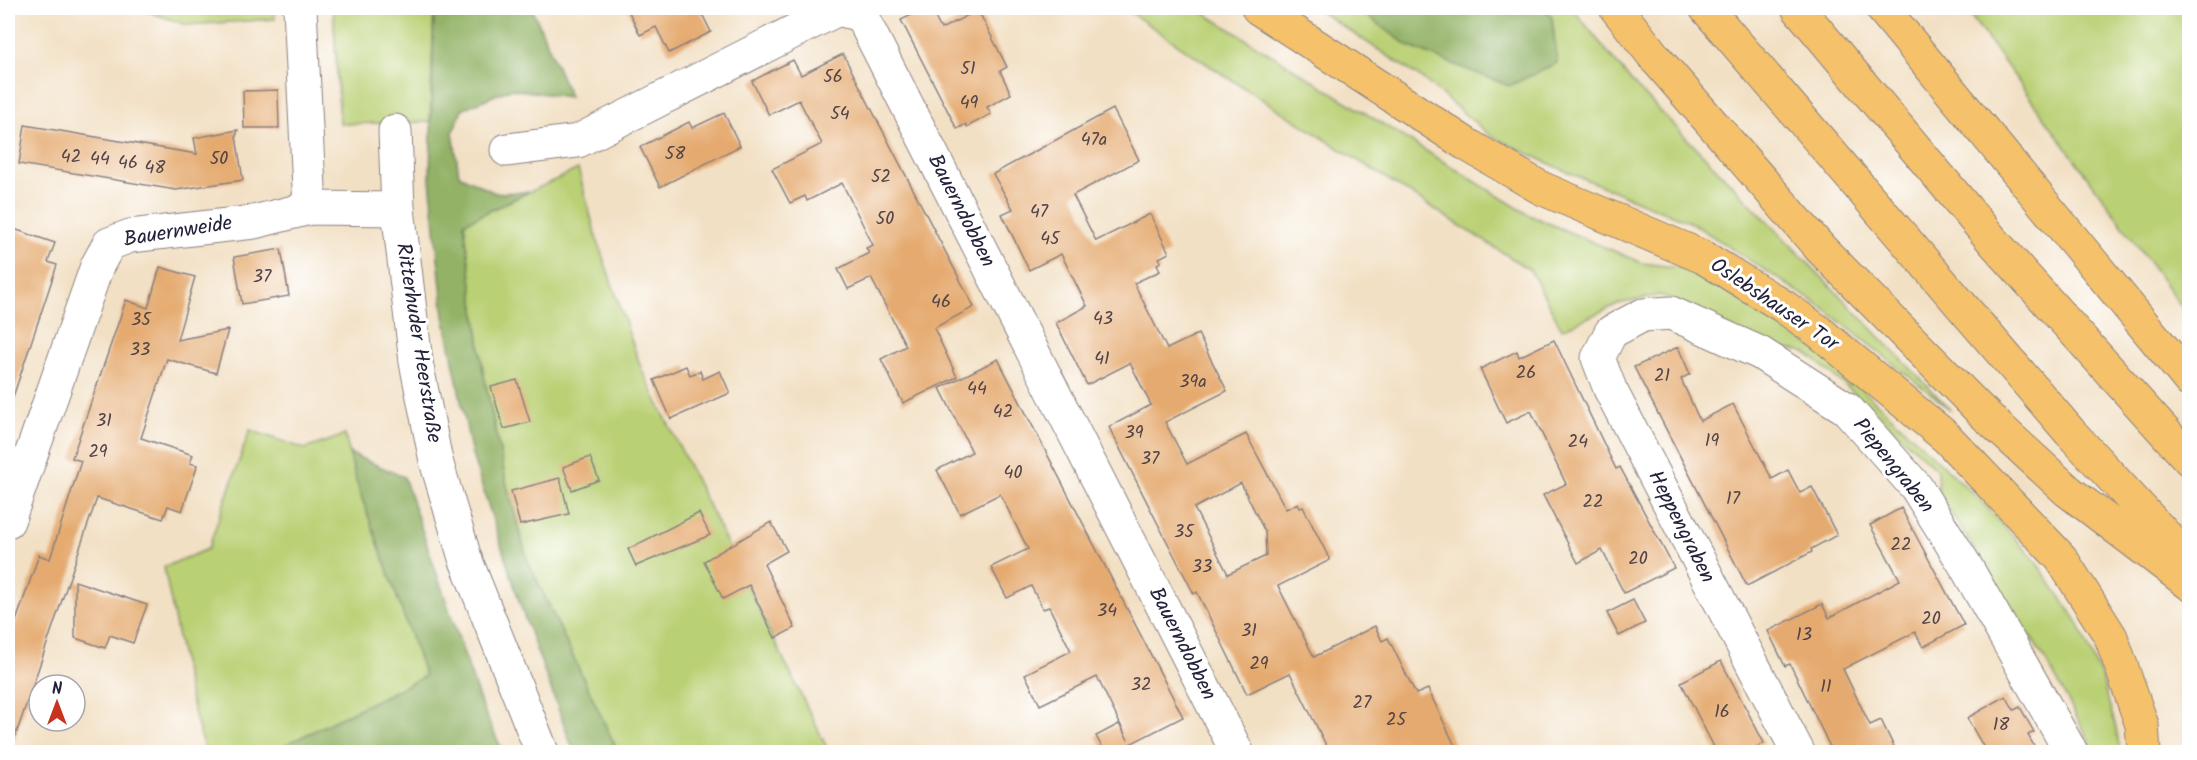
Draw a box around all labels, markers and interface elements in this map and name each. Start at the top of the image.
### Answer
house number: 51 [960,55,976,84]
house number: 56 [823,63,843,92]
house number: 49 [960,89,979,118]
house number: 54 [830,100,850,129]
house number: 47a [1081,126,1107,155]
house number: 58 [665,140,685,169]
house number: 42 [61,143,81,172]
house number: 44 [90,145,110,174]
house number: 50 [210,145,228,174]
street label: Bauerndobben [918,148,1004,274]
house number: 46 [118,149,138,178]
house number: 48 [145,154,166,183]
house number: 52 [871,163,891,192]
house number: 47 [1030,198,1049,227]
house number: 50 [876,205,894,234]
street label: Bauernweide [121,207,235,257]
house number: 45 [1040,225,1061,254]
street label: Ritterhuder Heerstraße [386,241,450,446]
street label: Oslebshauser Tor [1703,250,1846,361]
house number: 37 [253,263,272,292]
house number: 46 [931,288,951,317]
house number: 43 [1093,305,1113,334]
house number: 35 [131,306,152,335]
house number: 33 [130,336,150,365]
house number: 41 [1094,345,1110,374]
house number: 26 [1516,359,1536,388]
house number: 21 [1654,362,1670,391]
house number: 39a [1179,368,1207,397]
house number: 44 [967,375,987,404]
house number: 42 [993,398,1013,427]
house number: 31 [96,407,112,436]
street label: Piepengraben [1844,411,1942,521]
house number: 39 [1124,419,1144,448]
house number: 19 [1705,427,1719,456]
house number: 24 [1568,428,1588,457]
house number: 29 [88,438,108,467]
house number: 37 [1141,445,1160,474]
house number: 40 [1004,459,1022,488]
street label: Heppengraben [1638,465,1724,589]
house number: 17 [1726,485,1741,514]
house number: 22 [1583,488,1603,517]
house number: 35 [1174,518,1195,547]
house number: 22 [1891,531,1911,560]
house number: 20 [1628,545,1648,574]
house number: 33 [1192,553,1212,582]
street label: Bauerndobben [1139,581,1225,707]
house number: 34 [1097,597,1117,626]
house number: 20 [1921,605,1941,634]
house number: 31 [1241,617,1257,646]
house number: 13 [1796,621,1812,650]
house number: 29 [1249,650,1269,679]
house number: 32 [1131,671,1151,700]
north arrow [27,673,87,733]
house number: 11 [1820,673,1832,702]
text: N [52,677,62,702]
house number: 27 [1353,689,1372,718]
house number: 16 [1714,698,1730,727]
house number: 25 [1386,706,1407,735]
house number: 18 [1993,711,2009,740]

